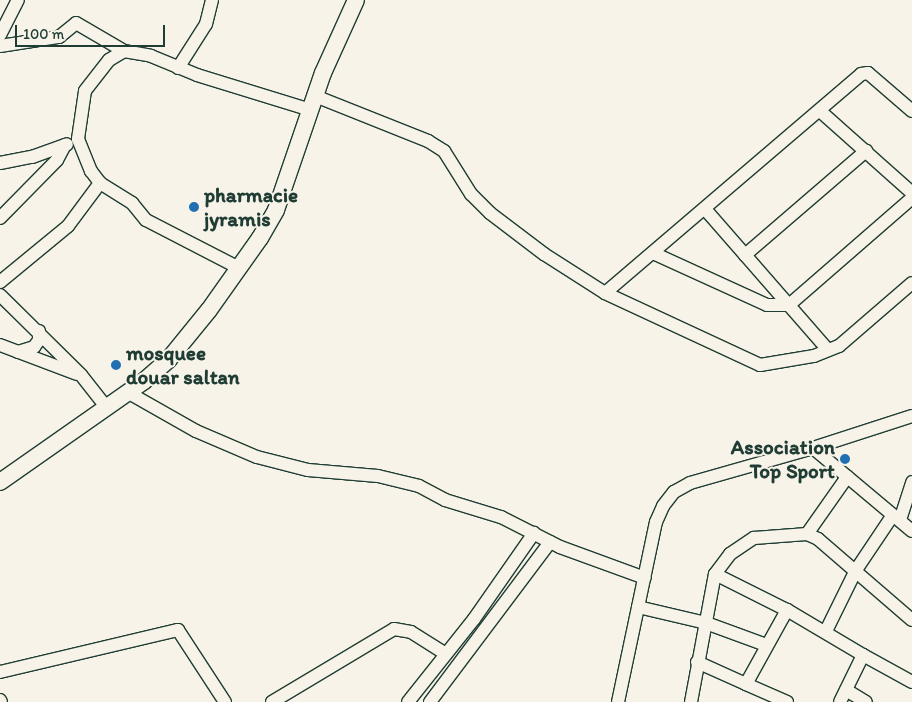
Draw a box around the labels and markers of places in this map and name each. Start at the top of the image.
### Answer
place label: pharmacie jyramis [204,182,298,232]
marker: pharmacie jyramis [188,201,200,213]
place label: mosquee douar saltan [126,340,240,390]
marker: mosquee douar saltan [110,359,122,371]
place label: Association Top Sport [731,434,835,484]
marker: Association Top Sport [839,453,851,465]

